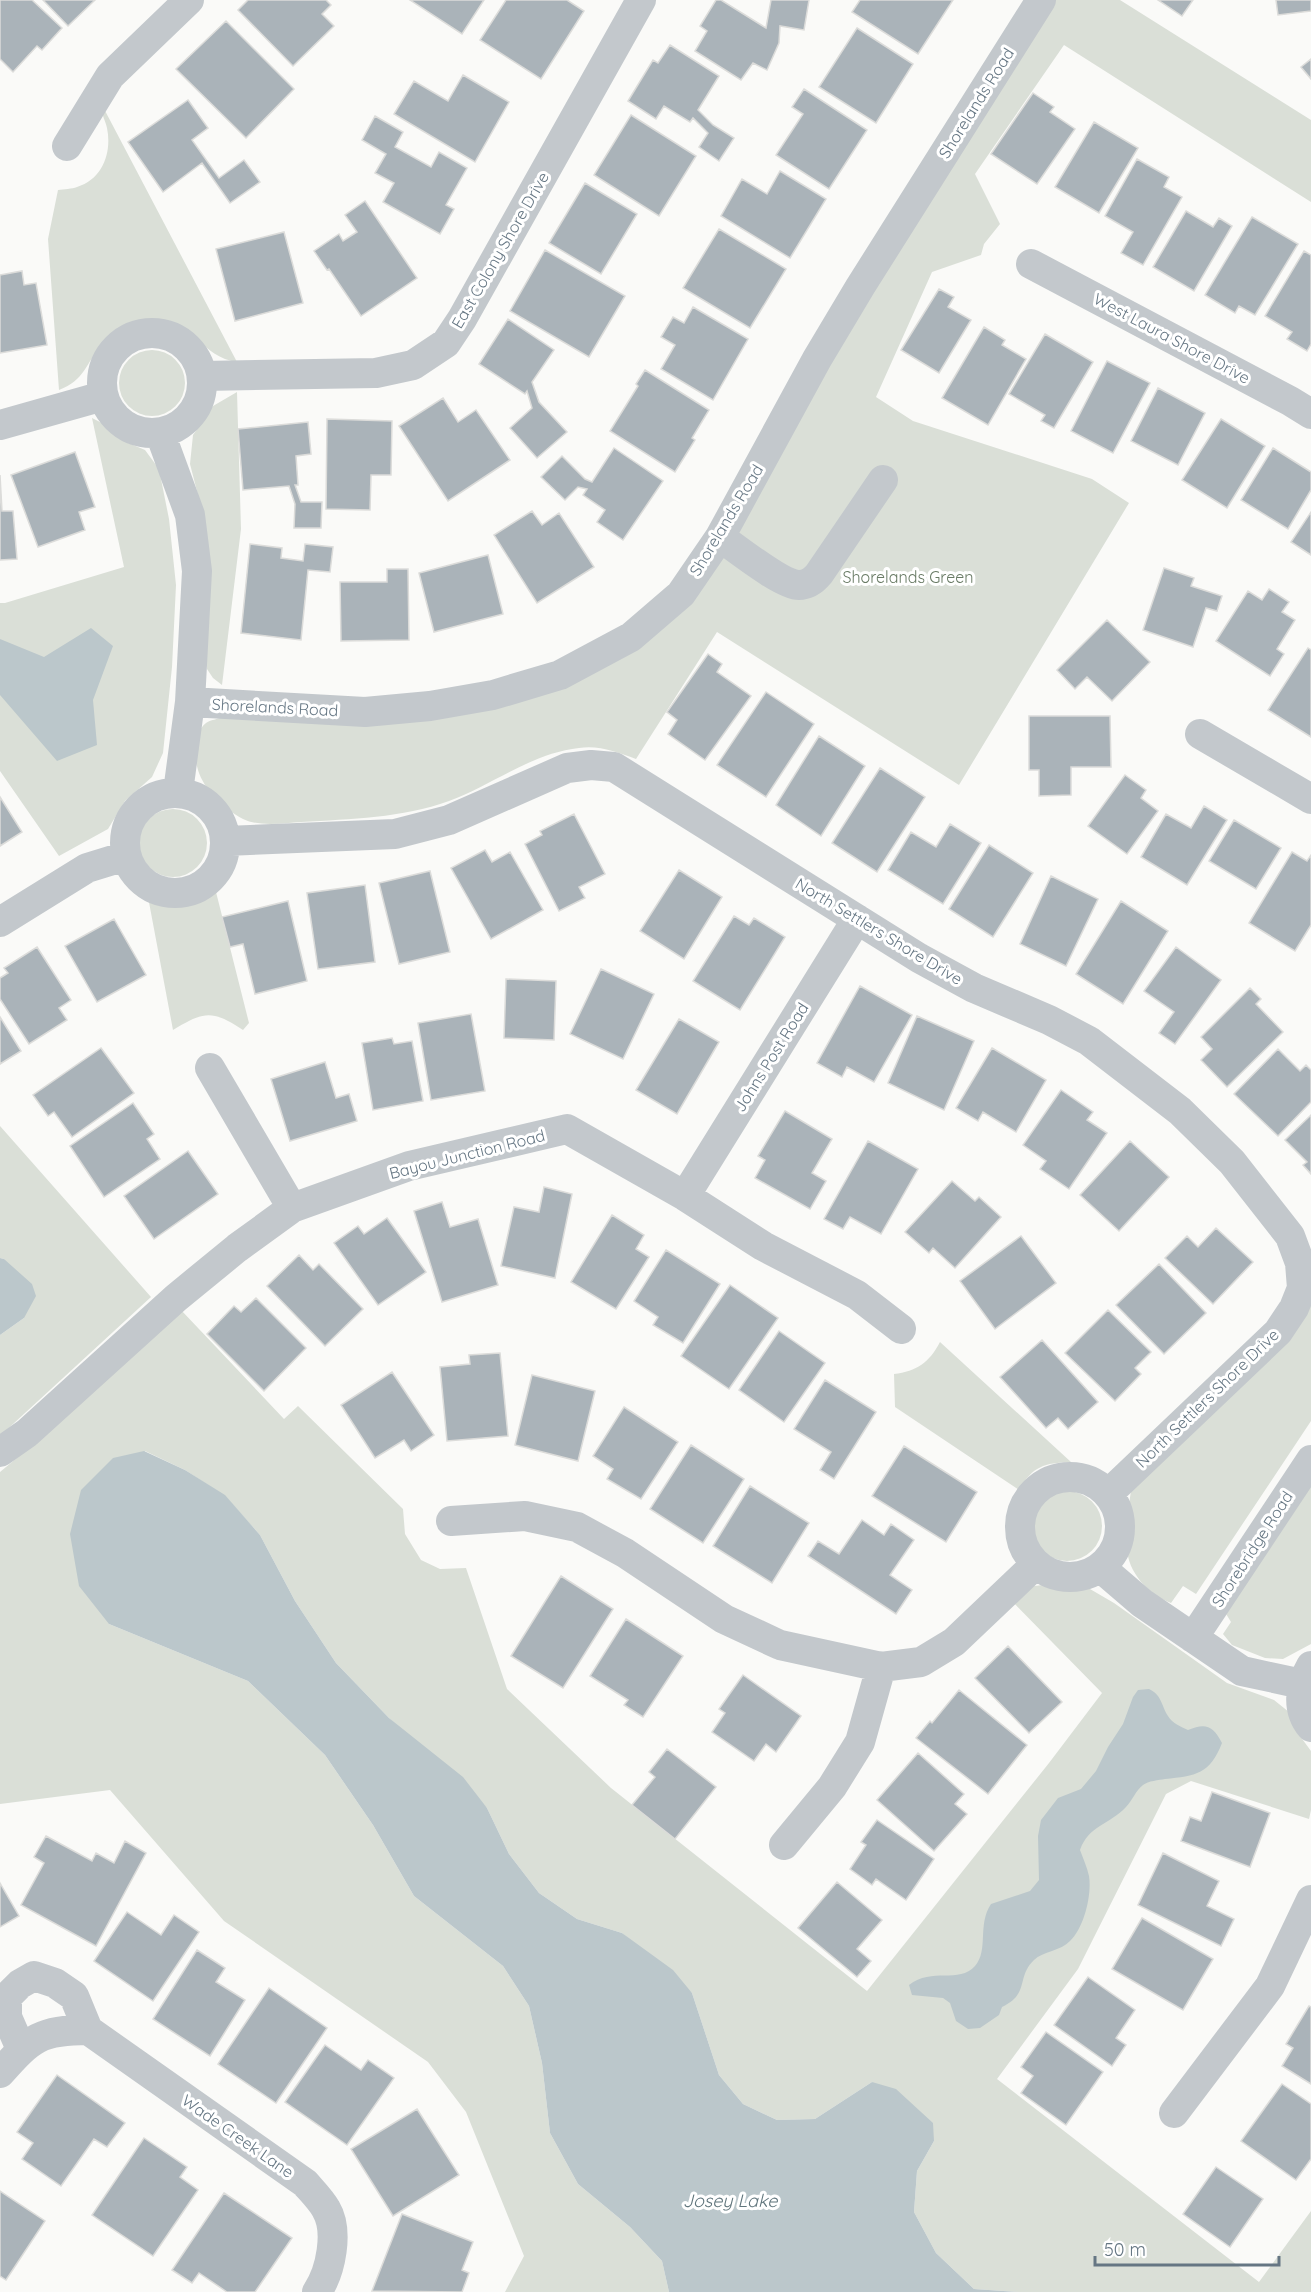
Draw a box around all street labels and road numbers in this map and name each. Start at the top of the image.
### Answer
street label: Shorelands Road [934,44,1018,162]
street label: East Colony Shore Drive [447,168,553,332]
street label: West Laura Shore Drive [1090,288,1254,388]
street label: Shorelands Road [685,461,767,579]
street label: Shorelands Road [211,694,339,720]
street label: North Settlers Shore Drive [792,873,966,989]
street label: Johns Post Road [729,999,813,1115]
street label: Bayou Junction Road [387,1125,547,1183]
street label: North Settlers Shore Drive [1131,1324,1283,1472]
street label: Shorebridge Road [1207,1487,1297,1611]
street label: Wade Creek Lane [178,2090,298,2182]

